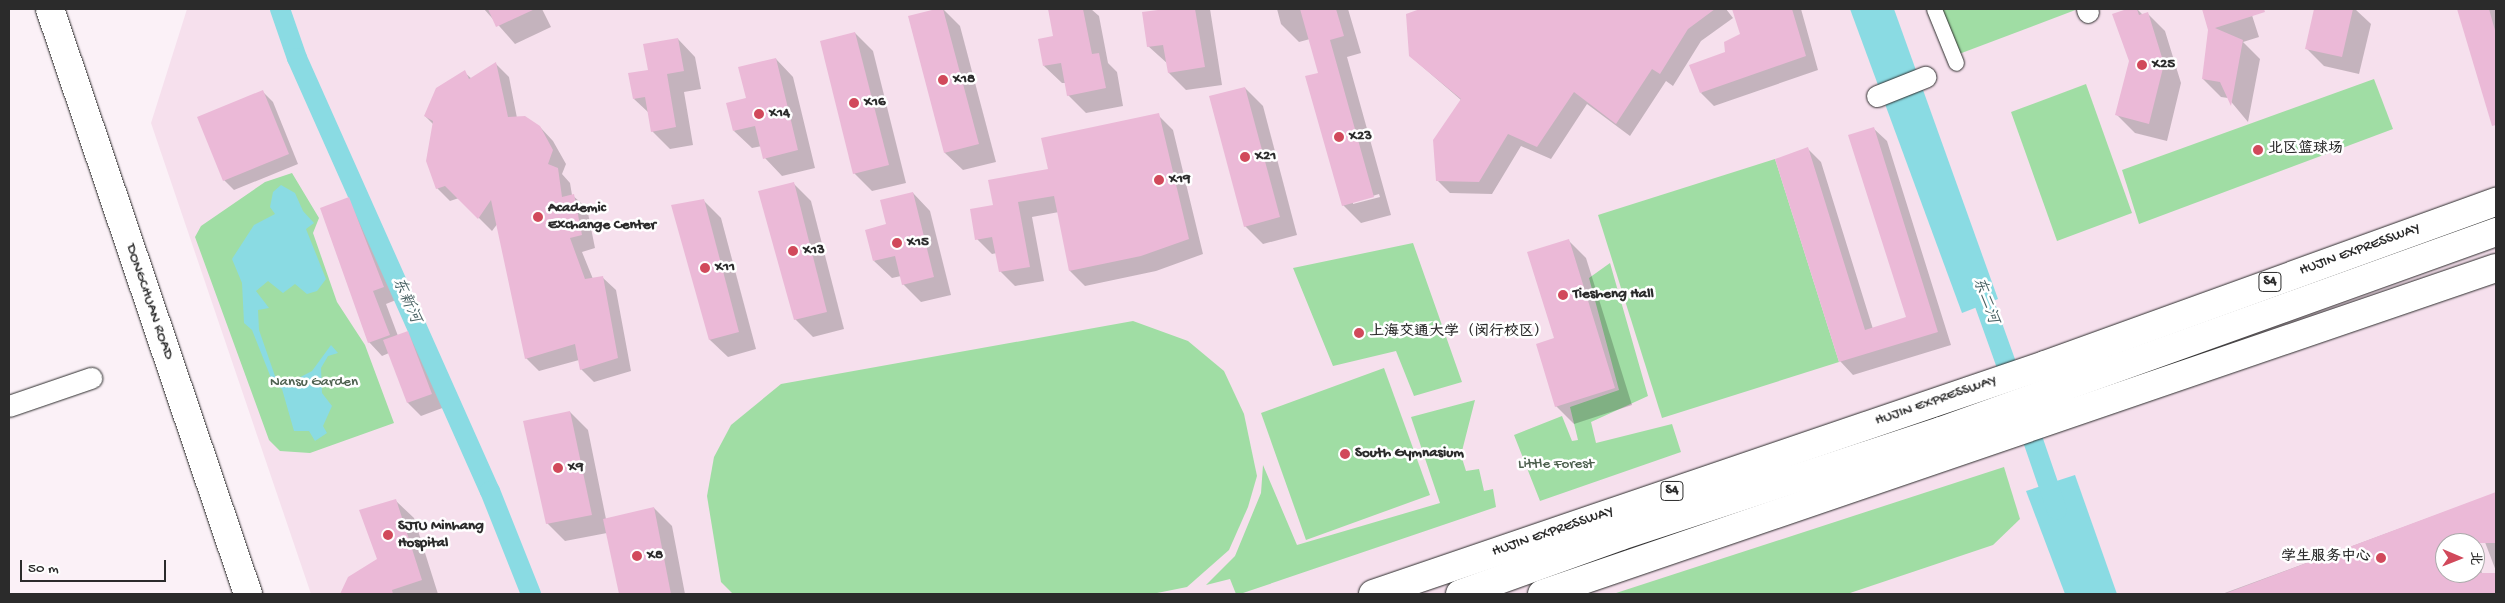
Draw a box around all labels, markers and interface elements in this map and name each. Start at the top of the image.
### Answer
place label: X25 [2152,56,2175,74]
marker: X25 [2136,59,2148,71]
place label: X18 [953,71,975,89]
marker: X18 [937,74,949,86]
place label: X16 [864,94,886,112]
marker: X16 [848,97,860,109]
place label: X14 [769,105,790,123]
marker: X14 [753,108,765,120]
place label: X23 [1349,128,1372,146]
marker: X23 [1333,131,1345,143]
place label: 北区篮球场 [2268,141,2343,159]
marker: 北区篮球场 [2252,144,2264,156]
place label: X21 [1255,148,1276,166]
marker: X21 [1239,151,1251,163]
place label: X19 [1169,171,1191,189]
marker: X19 [1153,174,1165,186]
place label: Academic Exchange Center [548,199,656,234]
marker: Academic Exchange Center [532,211,544,223]
street label: HUJIN EXPRESSWAY [2297,220,2423,280]
place label: X15 [907,234,929,252]
marker: X15 [891,237,903,249]
street label: DONGCHUAN ROAD [121,242,177,362]
place label: X13 [803,242,825,260]
marker: X13 [787,245,799,257]
place label: X11 [715,259,735,277]
marker: X11 [699,262,711,274]
road number: S4 [2258,270,2282,294]
water label: 东新河 [386,275,424,327]
water label: 东二河 [1967,275,2001,327]
place label: Tiesheng Hall [1573,286,1654,304]
marker: Tiesheng Hall [1557,289,1569,301]
place label: 上海交通大学（闵行校区） [1369,324,1549,342]
marker: 上海交通大学（闵行校区） [1353,327,1365,339]
street label: HUJIN EXPRESSWAY [1873,372,1999,430]
park label: Nansu Garden [270,374,358,392]
place label: South Gymnasium [1355,445,1464,463]
marker: South Gymnasium [1339,448,1351,460]
park label: Little Forest [1518,456,1594,474]
place label: X9 [568,459,583,477]
marker: X9 [552,462,564,474]
road number: S4 [1660,480,1684,502]
street label: HUJIN EXPRESSWAY [1490,503,1616,561]
place label: SJTU Minhang Hospital [398,517,484,552]
marker: SJTU Minhang Hospital [382,529,394,541]
north arrow [2435,533,2485,583]
place label: X8 [647,547,663,565]
place label: 学生服务中心 [2281,549,2371,567]
scale bar [22,550,169,582]
marker: X8 [631,550,643,562]
text: 北 [2466,551,2483,565]
marker: 学生服务中心 [2375,552,2387,564]
text: 50 m [28,560,59,578]

